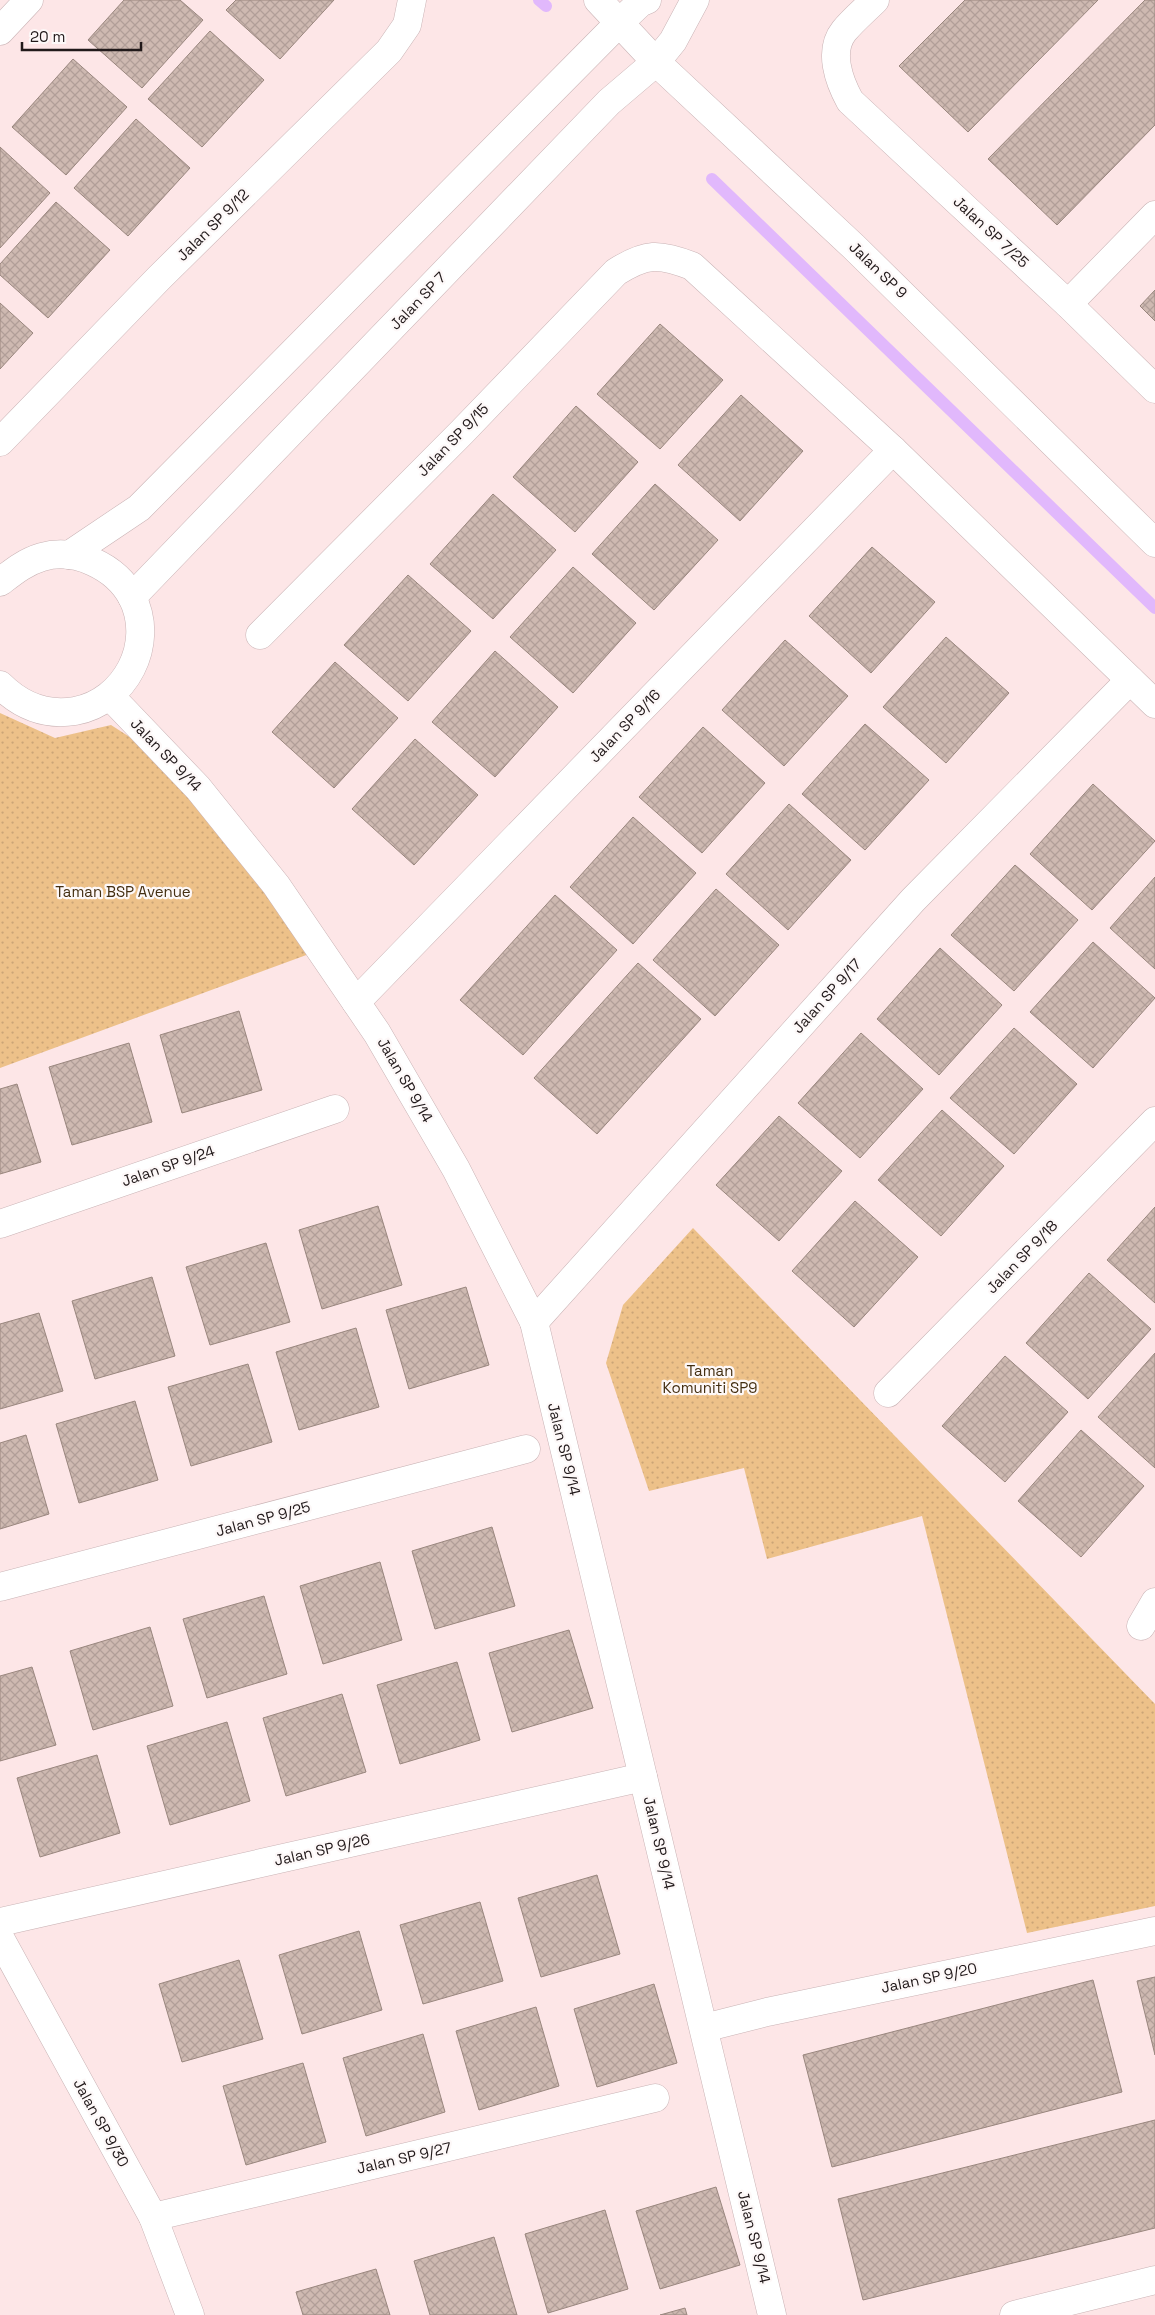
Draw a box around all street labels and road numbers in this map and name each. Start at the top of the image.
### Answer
street label: Jalan SP 9/12 [172,184,253,265]
street label: Jalan SP 7/25 [950,192,1033,272]
street label: Jalan SP 9 [845,237,911,302]
street label: Jalan SP 7 [385,268,450,334]
street label: Jalan SP 9/15 [413,399,492,480]
street label: Jalan SP 9/16 [585,685,664,766]
street label: Jalan SP 9/14 [127,714,206,795]
street label: Jalan SP 9/17 [788,954,865,1037]
street label: Jalan SP 9/14 [373,1034,437,1126]
street label: Jalan SP 9/24 [119,1141,217,1190]
street label: Jalan SP 9/18 [982,1216,1061,1297]
street label: Jalan SP 9/14 [544,1401,585,1497]
street label: Jalan SP 9/25 [213,1497,312,1540]
street label: Jalan SP 9/14 [640,1794,679,1891]
street label: Jalan SP 9/26 [272,1829,372,1870]
street label: Jalan SP 9/20 [879,1958,979,1997]
street label: Jalan SP 9/30 [69,2075,133,2170]
street label: Jalan SP 9/27 [355,2137,453,2178]
street label: Jalan SP 9/14 [734,2189,775,2285]

